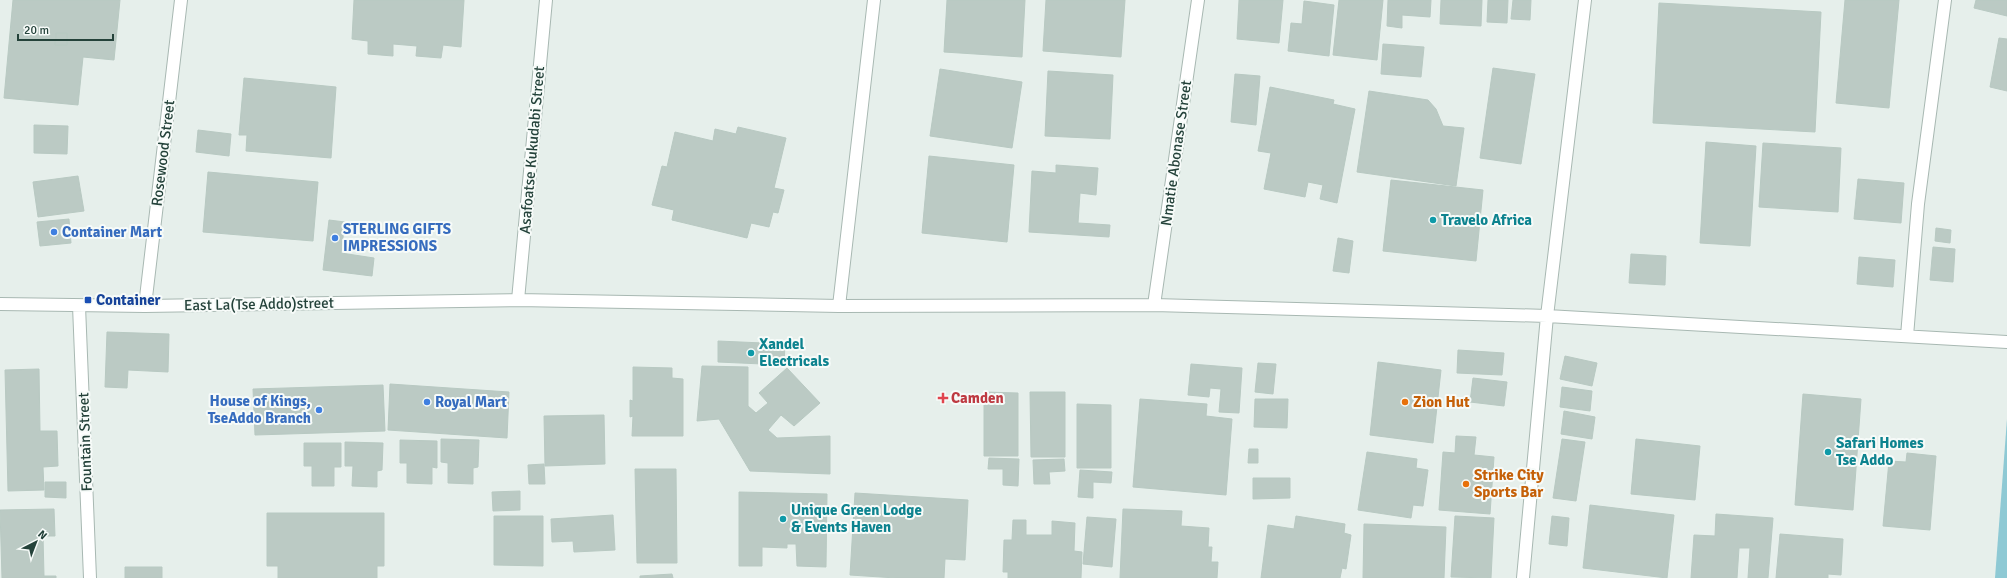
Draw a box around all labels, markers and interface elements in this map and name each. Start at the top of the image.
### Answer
scale bar [18,16,113,42]
text: 20 m [24,23,49,38]
street label: Asafoatse Kukudabi Street [516,65,548,235]
street label: Nmatie Abonase Street [1157,79,1195,227]
street label: Rosewood Street [148,99,178,207]
place label: Travelo Africa [1441,211,1532,229]
marker: Travelo Africa [1428,215,1438,225]
place label: STERLING GIFTS IMPRESSIONS [343,220,451,255]
place label: Container Mart [62,223,163,241]
marker: Container Mart [49,227,59,237]
marker: STERLING GIFTS IMPRESSIONS [330,233,340,243]
place label: Container [96,291,161,309]
street label: East La(Tse Addo)street [184,294,334,314]
marker: Container [83,295,93,305]
place label: Xandel Electricals [759,335,830,370]
marker: Xandel Electricals [746,348,756,358]
place label: Camden [951,389,1004,407]
street label: Fountain Street [74,392,96,492]
place label: House of Kings, TseAddo Branch [208,392,311,427]
place label: Royal Mart [435,393,507,411]
marker: Camden [938,393,948,403]
place label: Zion Hut [1413,393,1470,411]
marker: Royal Mart [422,397,432,407]
marker: Zion Hut [1400,397,1410,407]
marker: House of Kings, TseAddo Branch [314,405,324,415]
place label: Safari Homes Tse Addo [1836,434,1924,469]
marker: Safari Homes Tse Addo [1823,447,1833,457]
place label: Strike City Sports Bar [1474,466,1544,501]
marker: Strike City Sports Bar [1461,479,1471,489]
place label: Unique Green Lodge & Events Haven [791,501,922,536]
marker: Unique Green Lodge & Events Haven [778,514,788,524]
north arrow [16,522,56,562]
text: N [35,528,50,542]

